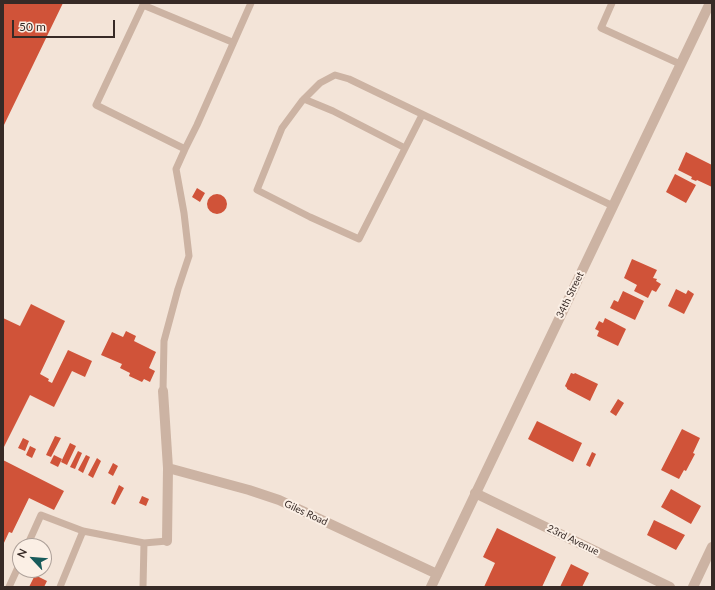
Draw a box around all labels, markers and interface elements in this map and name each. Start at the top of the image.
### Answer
scale bar [14,12,117,38]
text: 50 m [19,19,46,34]
street label: 34th Street [554,270,586,320]
street label: Giles Road [282,498,330,528]
street label: 23rd Avenue [545,522,601,558]
north arrow [12,538,52,578]
text: N [14,546,29,560]

